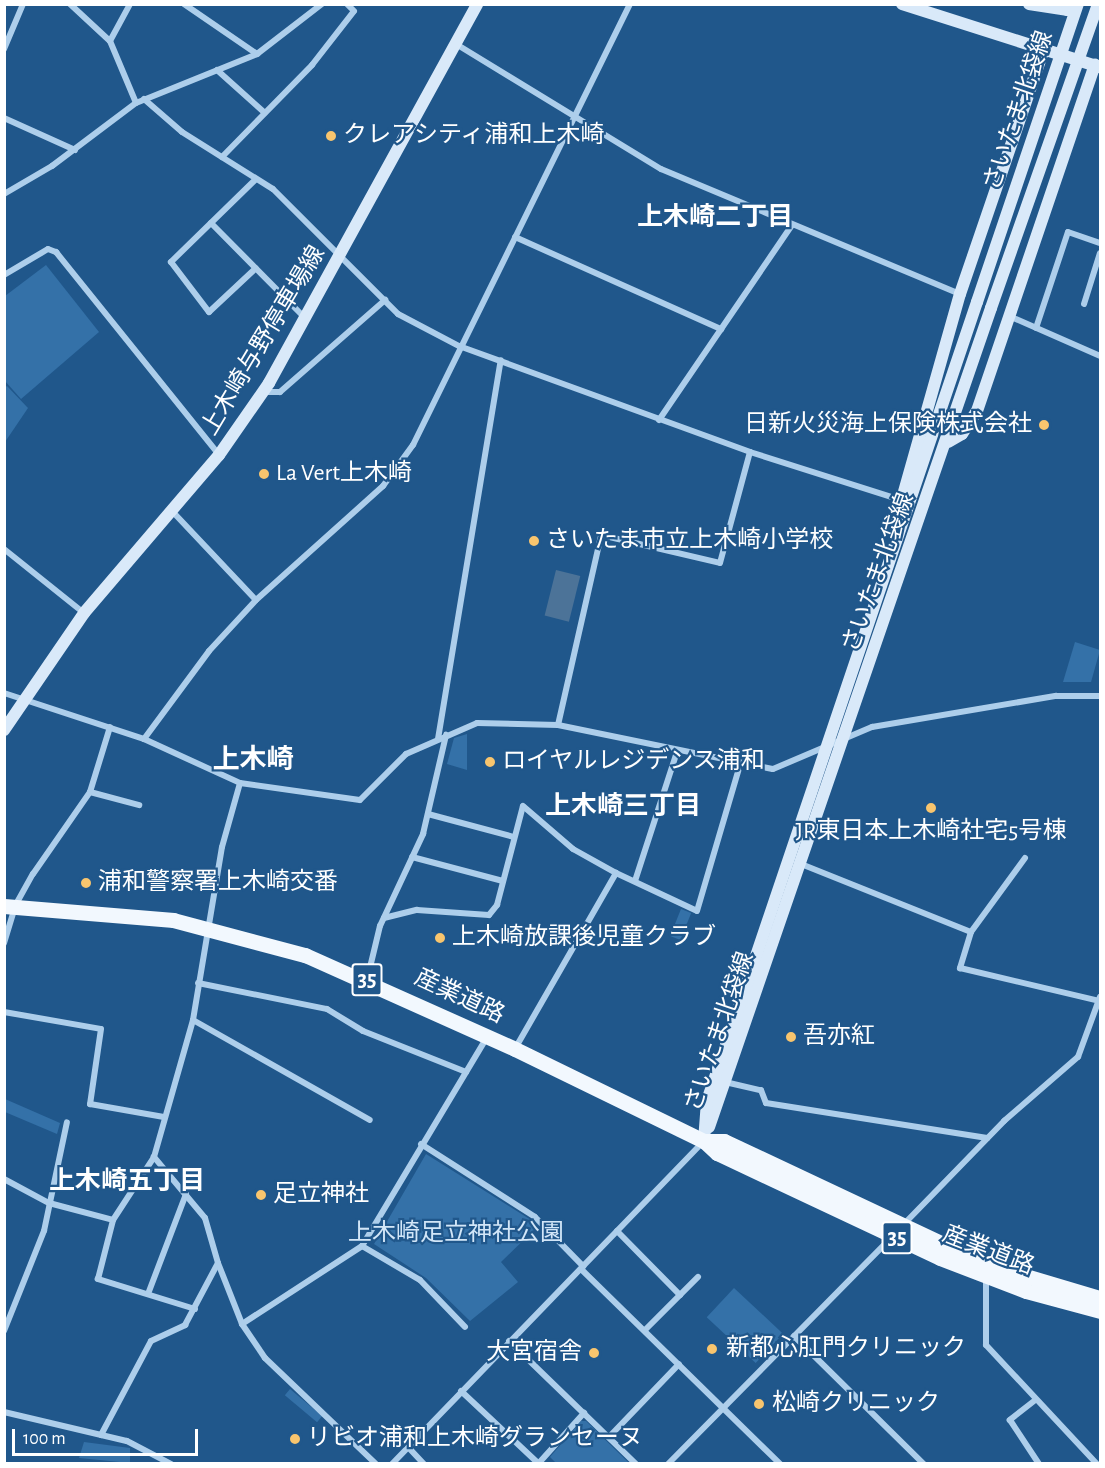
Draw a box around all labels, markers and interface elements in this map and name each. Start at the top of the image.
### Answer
street label: さいたま北袋線 [978,27,1060,195]
place label: クレアシティ浦和上木崎 [343,122,607,150]
marker: クレアシティ浦和上木崎 [324,129,338,143]
district label: 上木崎二丁目 [637,202,793,234]
street label: 上木崎与野停車場線 [196,241,332,441]
place label: 日新火災海上保険株式会社 [744,411,1032,439]
marker: 日新火災海上保険株式会社 [1037,418,1051,432]
place label: La Vert上木崎 [276,460,412,488]
marker: La Vert上木崎 [257,467,271,481]
street label: さいたま北袋線 [837,489,921,657]
place label: さいたま市立上木崎小学校 [546,527,834,555]
marker: さいたま市立上木崎小学校 [527,534,541,548]
district label: 上木崎 [213,744,293,776]
place label: ロイヤルレジデンス浦和 [502,748,766,776]
marker: ロイヤルレジデンス浦和 [483,755,497,769]
district label: 上木崎三丁目 [545,791,701,823]
marker: JR東日本上木崎社宅5号棟 [924,801,938,815]
place label: JR東日本上木崎社宅5号棟 [796,818,1066,846]
place label: 浦和警察署上木崎交番 [98,869,338,897]
marker: 浦和警察署上木崎交番 [79,876,93,890]
place label: 上木崎放課後児童クラブ [452,924,716,952]
marker: 上木崎放課後児童クラブ [433,931,447,945]
street label: さいたま北袋線 [679,948,761,1116]
road number: 35 [350,961,384,999]
street label: 産業道路 [409,964,509,1030]
place label: 吾亦紅 [803,1023,875,1051]
marker: 吾亦紅 [784,1030,798,1044]
district label: 上木崎五丁目 [49,1166,205,1198]
place label: 足立神社 [273,1181,369,1209]
marker: 足立神社 [254,1188,268,1202]
road number: 35 [880,1219,914,1257]
park label: 上木崎足立神社公園 [348,1220,564,1248]
street label: 産業道路 [938,1220,1038,1282]
place label: 新都心肛門クリニック [726,1335,966,1363]
place label: 大宮宿舎 [486,1339,582,1367]
marker: 新都心肛門クリニック [703,1340,721,1358]
marker: 大宮宿舎 [587,1346,601,1360]
place label: 松崎クリニック [772,1390,940,1418]
marker: 松崎クリニック [750,1395,768,1413]
scale bar [15,1417,201,1455]
place label: リビオ浦和上木崎グランセーヌ [307,1425,643,1453]
text: 100 m [23,1430,66,1448]
marker: リビオ浦和上木崎グランセーヌ [288,1432,302,1446]

